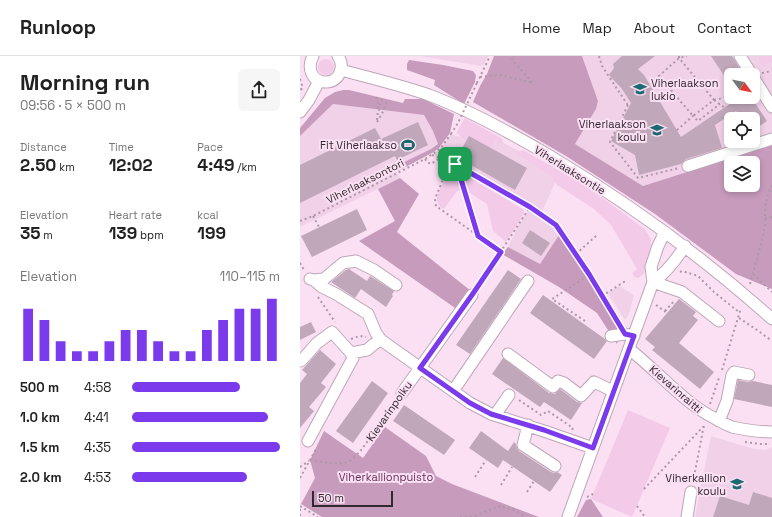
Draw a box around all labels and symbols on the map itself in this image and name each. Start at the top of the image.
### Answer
north arrow [724,68,760,104]
place label: Viherlaakson lukio [651,76,718,103]
school or university icon: Viherlaakson lukio [632,81,648,97]
place label: Viherlaakson koulu [579,117,646,144]
school or university icon: Viherlaakson koulu [649,122,665,138]
sports icon: Fit Viherlaakso [400,137,416,153]
place label: Fit Viherlaakso [320,138,397,152]
street label: Viherlaaksontie [532,142,608,198]
pin [438,147,472,181]
street label: Viherlaaksontori [324,155,407,207]
street label: Kievarinraitti [647,362,706,416]
street label: Kievarinpolku [363,378,415,444]
park label: Viherkallionpuisto [339,470,433,484]
place label: Viherkallion koulu [665,471,726,498]
school or university icon: Viherkallion koulu [729,476,745,492]
scale bar [312,489,393,508]

